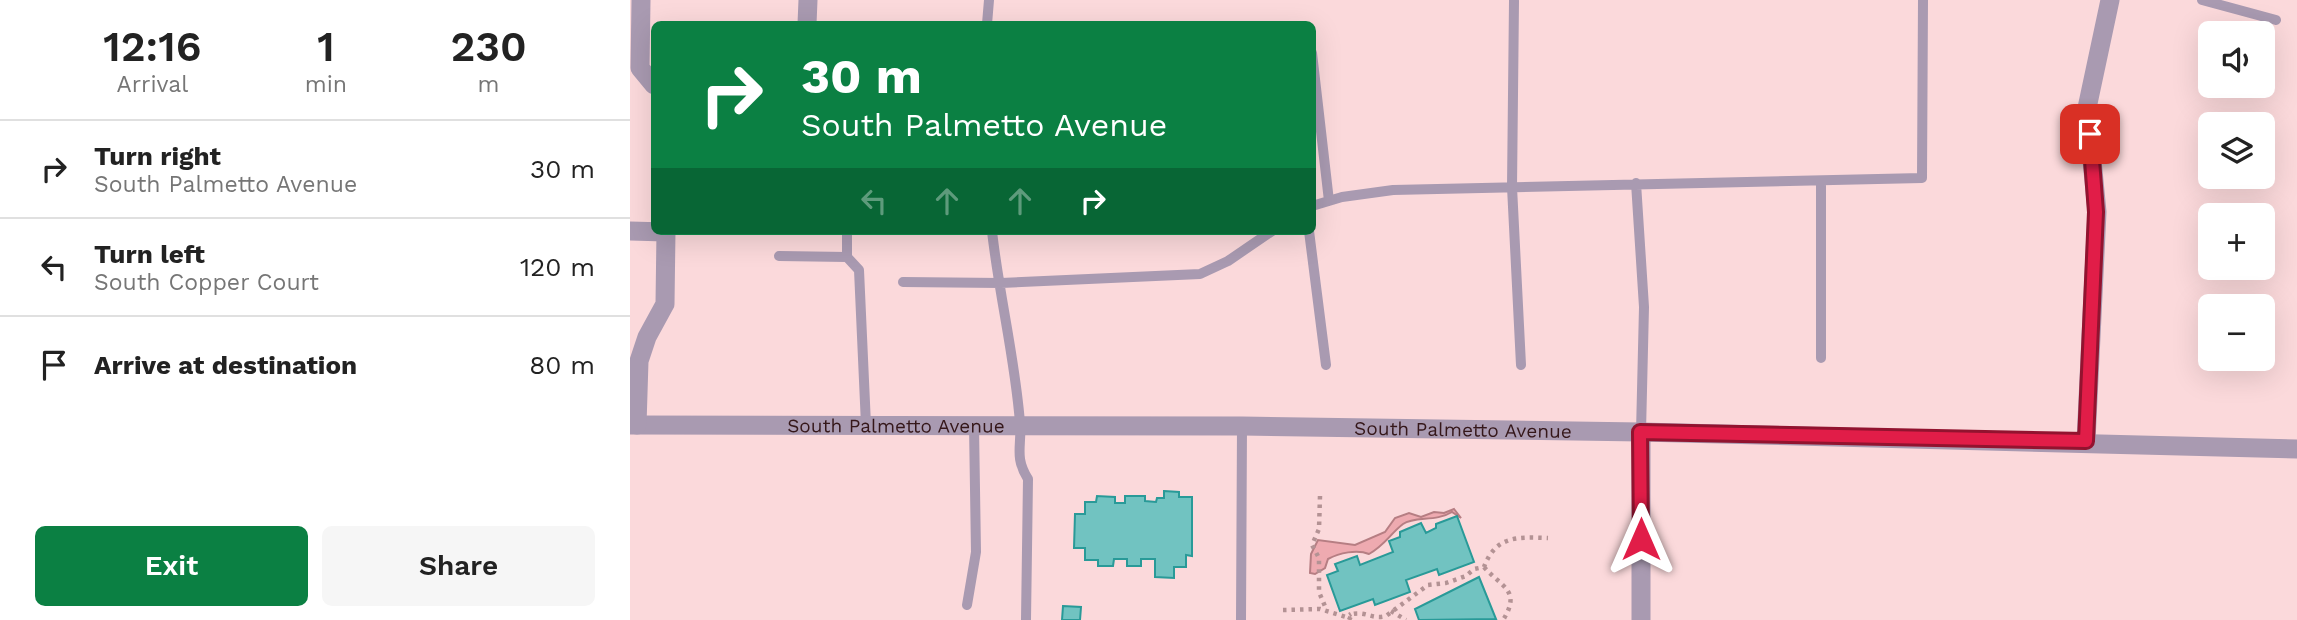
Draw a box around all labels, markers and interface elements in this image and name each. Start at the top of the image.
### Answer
map controls [2198,21,2275,371]
button: sound [2198,21,2275,98]
text: 12:16 [103,22,201,71]
text: 1 [317,22,335,71]
text: 230 [450,22,527,71]
text: 30 m [801,47,922,105]
icon: right [686,49,777,140]
text: Arrival [116,71,188,98]
text: min [305,71,347,98]
text: m [478,71,499,98]
pin [2060,104,2120,164]
text: South Palmetto Avenue [801,106,1167,144]
button: layers [2198,112,2275,189]
icon: arrive [2071,115,2109,153]
text: Turn right [94,141,221,171]
icon: right [35,150,73,188]
text: 30 m [530,154,595,184]
text: South Palmetto Avenue [94,171,357,198]
icon: left [855,182,893,220]
icon: ahead [928,182,966,220]
icon: ahead [1001,182,1039,220]
icon: right [1074,182,1112,220]
button: + [2198,203,2275,280]
text: Turn left [94,239,205,269]
icon: left [35,248,73,286]
text: 120 m [520,252,595,282]
text: South Copper Court [94,269,319,296]
button: − [2198,294,2275,371]
icon: arrive [35,346,73,384]
text: Arrive at destination [94,350,357,380]
text: 80 m [529,350,595,380]
street label: South Palmetto Avenue [787,414,1005,437]
street label: South Palmetto Avenue [1354,416,1572,442]
position arrow [1604,502,1678,576]
button: Exit [35,526,308,606]
button: Share [322,526,595,606]

